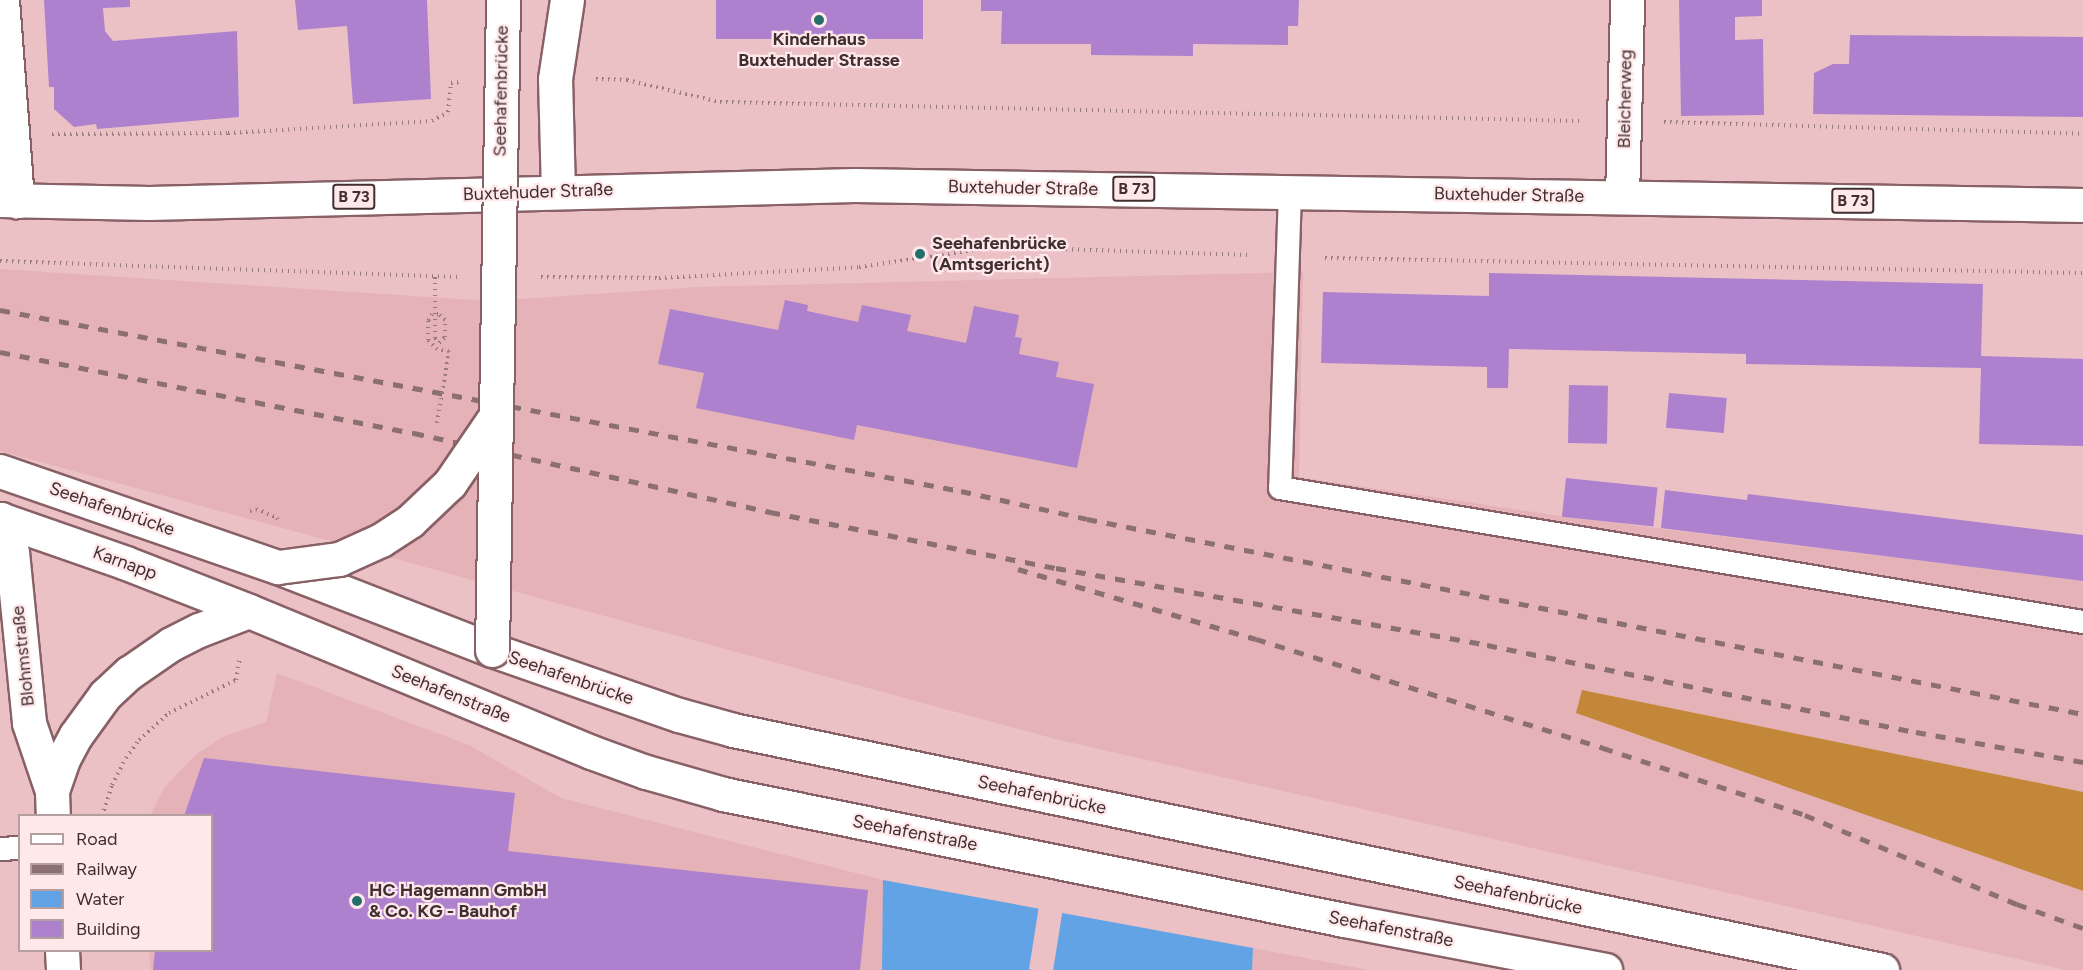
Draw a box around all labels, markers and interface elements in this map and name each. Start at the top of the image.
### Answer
marker: Kinderhaus Buxtehuder Strasse [812,13,826,27]
street label: Seehafenbrücke [489,25,513,157]
place label: Kinderhaus Buxtehuder Strasse [738,29,900,72]
street label: Bleicherweg [1613,49,1637,149]
street label: Buxtehuder Straße [948,176,1098,200]
road number: B 73 [1112,176,1156,202]
street label: Buxtehuder Straße [463,179,613,205]
street label: Buxtehuder Straße [1434,183,1584,207]
road number: B 73 [332,184,376,210]
road number: B 73 [1830,188,1876,214]
place label: Seehafenbrücke (Amtsgericht) [932,233,1067,276]
marker: Seehafenbrücke (Amtsgericht) [913,247,927,261]
street label: Seehafenbrücke [46,477,178,541]
street label: Karnapp [90,541,160,585]
street label: Blohmstraße [7,605,39,707]
street label: Seehafenbrücke [505,646,637,710]
street label: Seehafenstraße [388,660,514,728]
street label: Seehafenbrücke [976,771,1108,819]
street label: Seehafenstraße [851,810,979,856]
legend [18,814,213,952]
text: Road [76,828,117,850]
text: Railway [76,858,137,880]
street label: Seehafenbrücke [1452,871,1584,919]
place label: HC Hagemann GmbH & Co. KG - Bauhof [369,880,547,922]
text: Water [76,888,124,910]
marker: HC Hagemann GmbH & Co. KG - Bauhof [350,894,364,908]
street label: Seehafenstraße [1327,906,1455,952]
text: Building [76,918,141,940]

